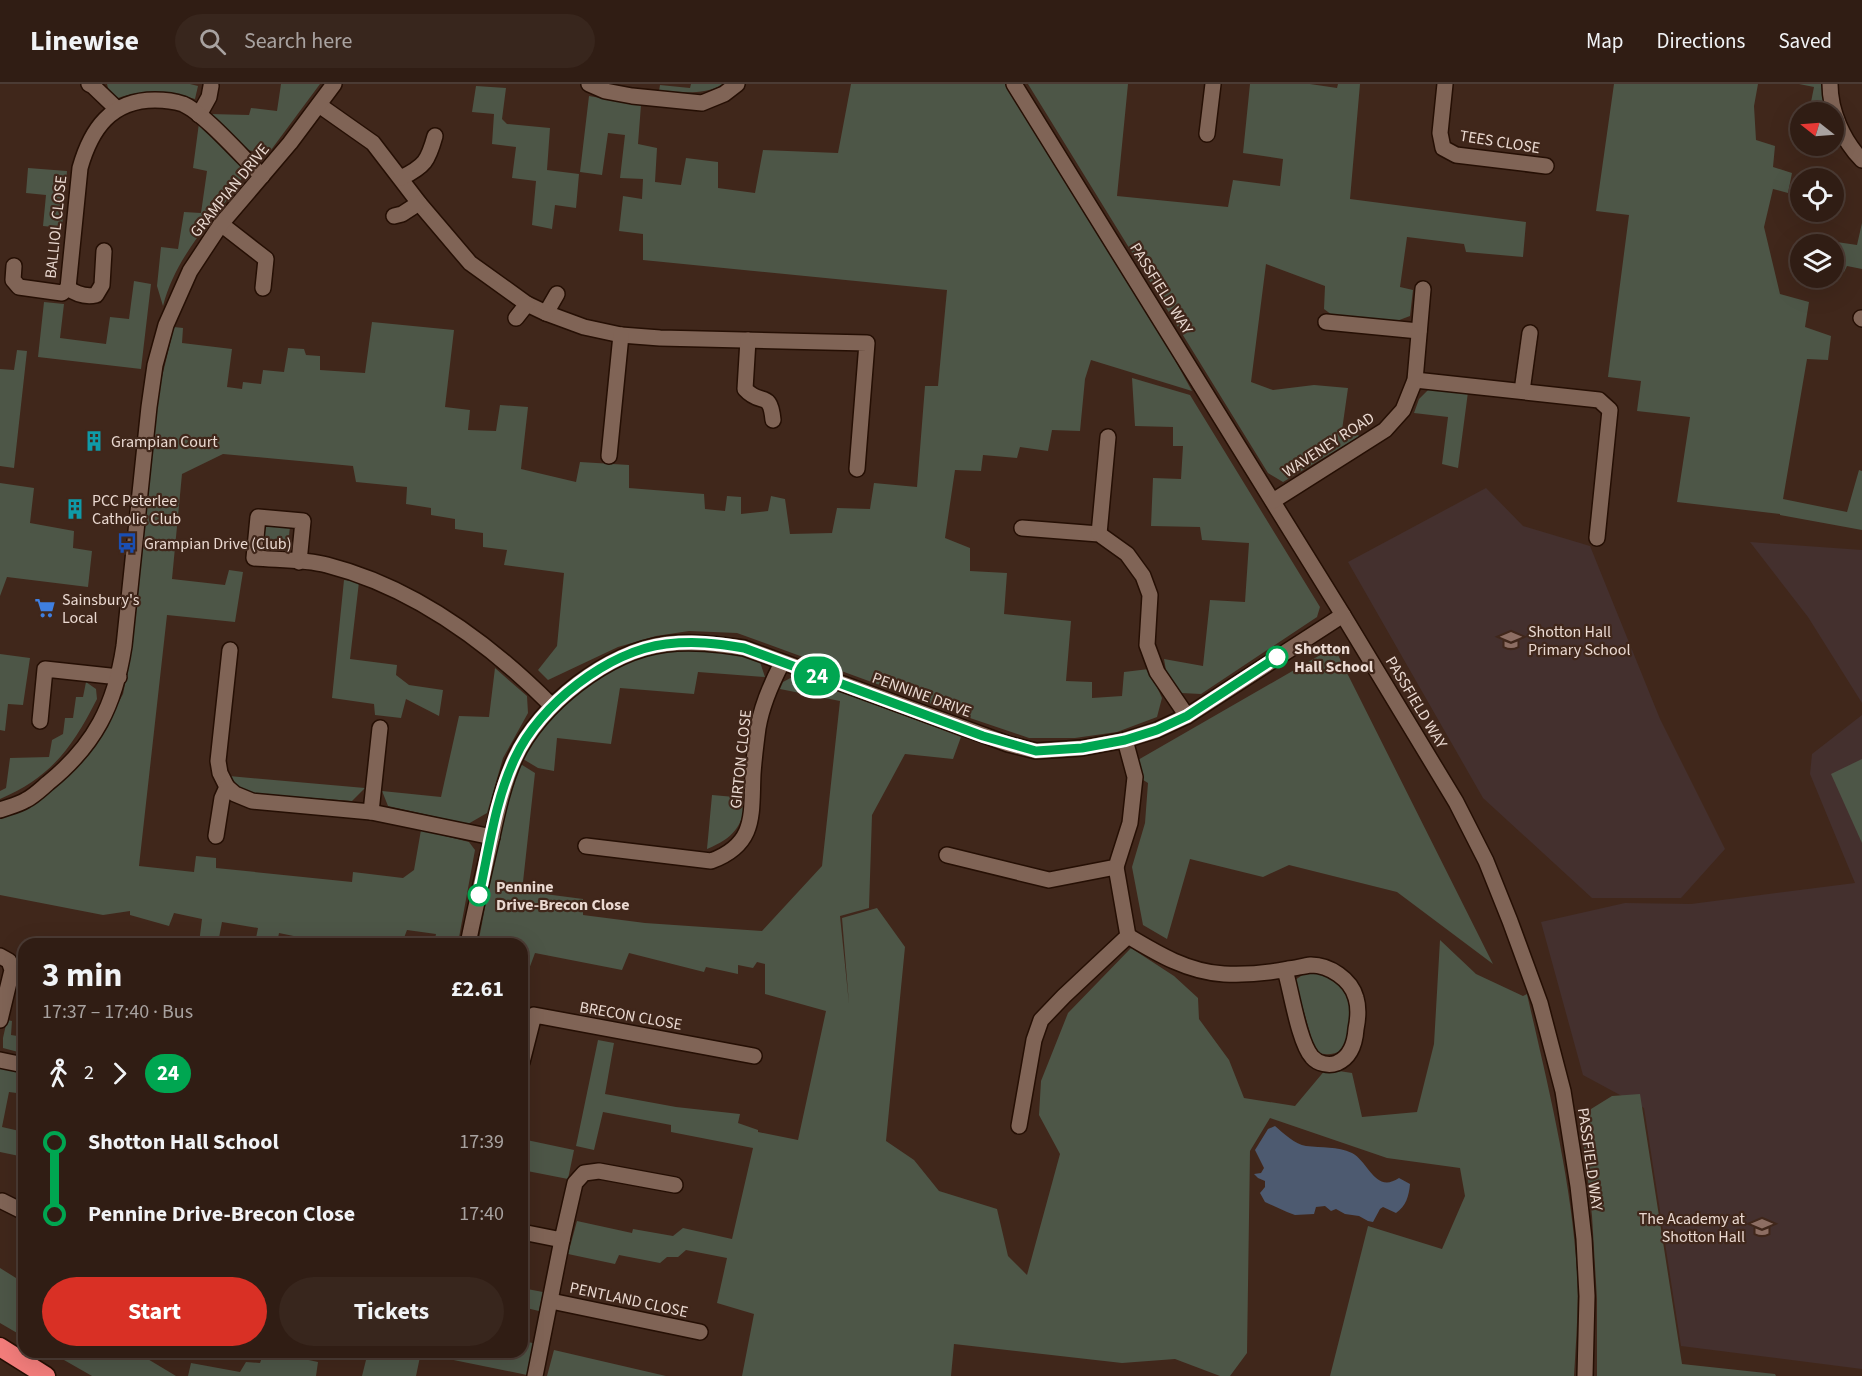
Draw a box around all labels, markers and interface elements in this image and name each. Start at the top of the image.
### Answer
search box [175,14,595,68]
text: Linewise [30,21,139,61]
icon: search [196,25,229,58]
text: Search here [244,25,352,57]
text: Map [1586,26,1624,56]
text: Directions [1657,26,1745,56]
text: Saved [1778,26,1832,56]
north arrow [1790,102,1844,156]
map controls [1790,102,1844,288]
street label: TEES CLOSE [1458,125,1542,159]
street label: GRAMPIAN DRIVE [185,139,274,242]
button: locate [1790,168,1844,222]
street label: BALLIOL CLOSE [40,174,72,280]
button: layers [1790,234,1844,288]
street label: PASSFIELD WAY [1124,239,1198,339]
street label: WAVENEY ROAD [1278,407,1379,483]
building icon: Grampian Court [82,429,106,453]
place label: Grampian Court [111,431,218,453]
place label: PCC Peterlee Catholic Club [92,490,181,530]
building icon: PCC Peterlee Catholic Club [63,497,87,521]
bus stop icon: Grampian Drive (Club) [115,531,139,555]
place label: Grampian Drive (Club) [144,533,292,555]
place label: Sainsbury's Local [62,589,140,629]
supermarket icon: Sainsbury's Local [33,596,57,620]
place label: Shotton Hall Primary School [1528,621,1630,661]
school or university icon: Shotton Hall Primary School [1499,628,1523,652]
place label: Shotton Hall School [1294,638,1374,678]
marker: Shotton Hall School [1266,646,1288,668]
street label: PASSFIELD WAY [1380,652,1453,753]
line badge: 24 [790,656,844,696]
text: 24 [806,661,828,691]
street label: PENNINE DRIVE [869,667,974,723]
street label: GIRTON CLOSE [725,709,757,810]
place label: Pennine Drive-Brecon Close [496,876,629,916]
marker: Pennine Drive-Brecon Close [468,884,490,906]
text: 3 min [42,952,122,999]
text: £2.61 [451,973,504,1005]
street label: BRECON CLOSE [578,996,684,1036]
text: 17:37 – 17:40 · Bus [42,998,193,1026]
icon: walk [42,1057,75,1090]
icon: forward [103,1057,136,1090]
text: 24 [157,1058,179,1088]
text: 2 [84,1059,94,1087]
street label: PASSFIELD WAY [1572,1106,1608,1212]
text: Shotton Hall School [88,1126,279,1158]
text: 17:39 [459,1128,504,1156]
text: Pennine Drive-Brecon Close [88,1198,355,1230]
text: 17:40 [459,1200,504,1228]
place label: The Academy at Shotton Hall [1639,1208,1746,1248]
school or university icon: The Academy at Shotton Hall [1750,1215,1774,1239]
button: Start [42,1277,267,1346]
button: Tickets [279,1277,504,1346]
street label: PENTLAND CLOSE [568,1277,690,1323]

